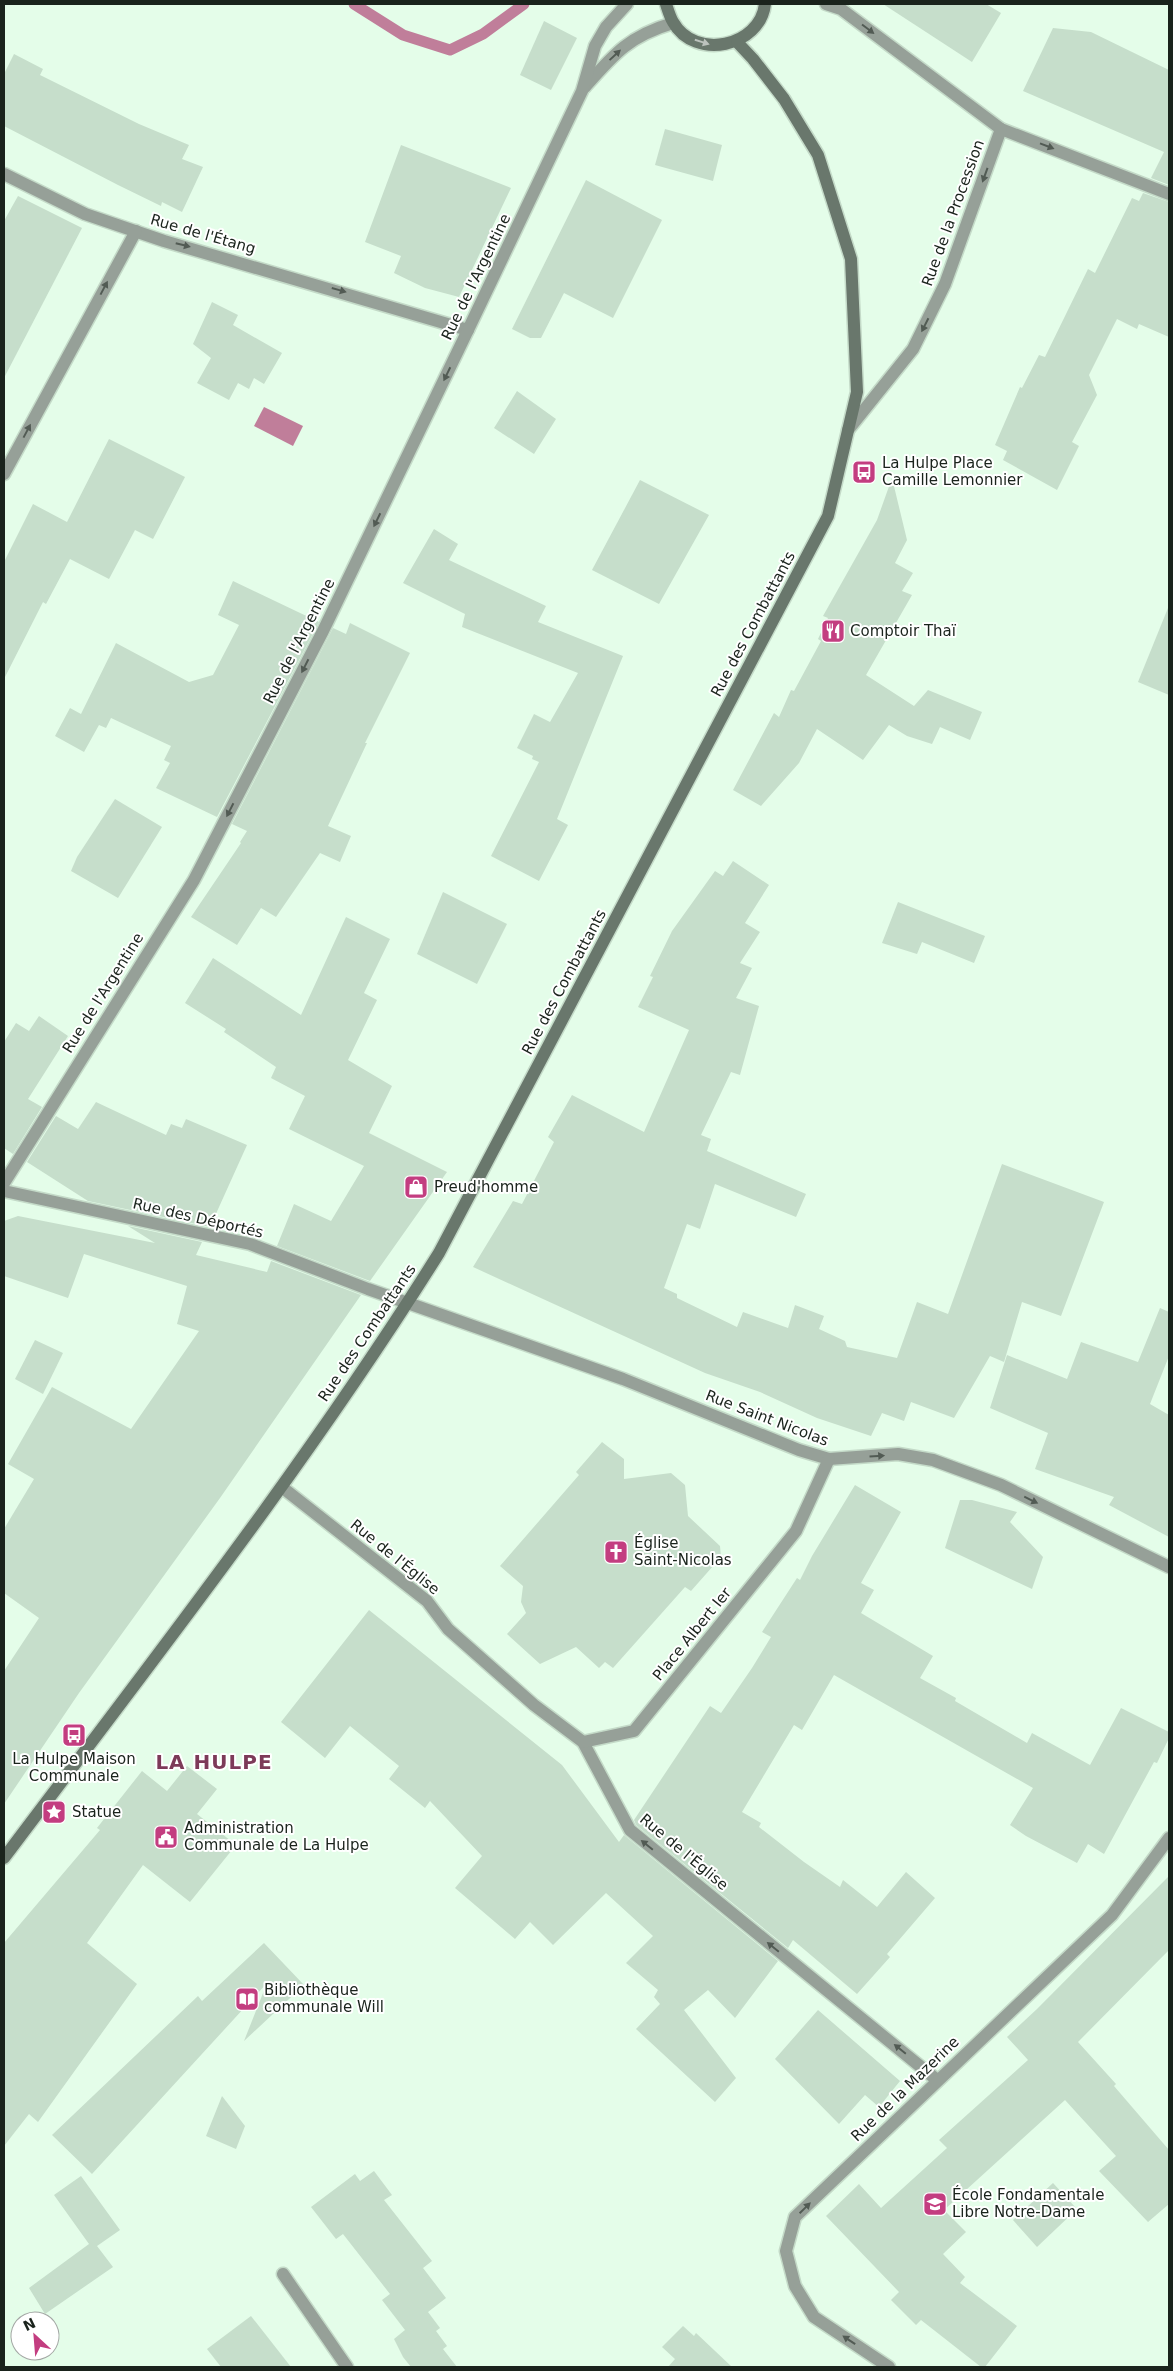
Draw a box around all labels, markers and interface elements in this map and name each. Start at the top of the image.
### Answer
one-way arrow [861,24,875,34]
one-way arrow [695,39,710,47]
one-way arrow [608,49,620,61]
street label: Rue de la Procession [918,137,988,289]
one-way arrow [1039,143,1054,151]
one-way arrow [981,167,988,182]
street label: Rue de l'Étang [148,209,258,258]
street label: Rue de l'Argentine [438,211,514,343]
one-way arrow [175,241,190,249]
one-way arrow [100,281,108,295]
one-way arrow [331,287,346,295]
one-way arrow [921,318,929,333]
one-way arrow [443,367,451,381]
one-way arrow [23,424,31,438]
place label: La Hulpe Place Camille Lemonnier [882,454,1023,489]
bus stop icon: La Hulpe Place Camille Lemonnier [851,459,877,485]
one-way arrow [372,513,380,527]
street label: Rue des Combattants [707,548,799,700]
street label: Rue de l'Argentine [260,575,338,707]
restaurant icon: Comptoir Thaï [820,618,846,644]
place label: Comptoir Thaï [850,622,957,640]
one-way arrow [301,658,309,673]
one-way arrow [226,803,234,817]
street label: Rue des Combattants [518,906,610,1058]
street label: Rue de l'Argentine [59,930,147,1056]
shop icon: Preud'homme [403,1174,429,1200]
place label: Preud'homme [434,1178,538,1196]
street label: Rue des Déportés [131,1194,265,1242]
street label: Rue des Combattants [314,1261,420,1405]
street label: Rue Saint Nicolas [703,1386,831,1450]
one-way arrow [869,1451,885,1459]
one-way arrow [1024,1496,1038,1504]
street label: Rue de l'Église [347,1515,444,1598]
place label: Église Saint-Nicolas [634,1533,732,1569]
church icon: Église Saint-Nicolas [603,1539,629,1565]
street label: Place Albert Ier [649,1583,736,1684]
bus stop icon: La Hulpe Maison Communale [61,1722,87,1748]
place label: La Hulpe Maison Communale [12,1750,136,1785]
district label: LA HULPE [155,1750,273,1774]
place icon: Statue [41,1799,67,1825]
place label: Statue [72,1803,121,1821]
street label: Rue de l'Église [636,1809,732,1894]
place label: Administration Communale de La Hulpe [184,1819,369,1854]
public building icon: Administration Communale de La Hulpe [153,1824,179,1850]
one-way arrow [641,1839,654,1850]
one-way arrow [767,1941,780,1952]
place label: Bibliothèque communale Will [264,1981,384,2016]
library icon: Bibliothèque communale Will [234,1986,260,2012]
street label: Rue de la Mazerine [847,2033,963,2145]
one-way arrow [893,2044,906,2055]
place label: École Fondamentale Libre Notre-Dame [952,2185,1104,2221]
school or university icon: École Fondamentale Libre Notre-Dame [922,2191,948,2217]
one-way arrow [798,2202,810,2214]
north arrow [10,2311,60,2361]
text: N [21,2315,38,2334]
one-way arrow [842,2335,856,2345]

